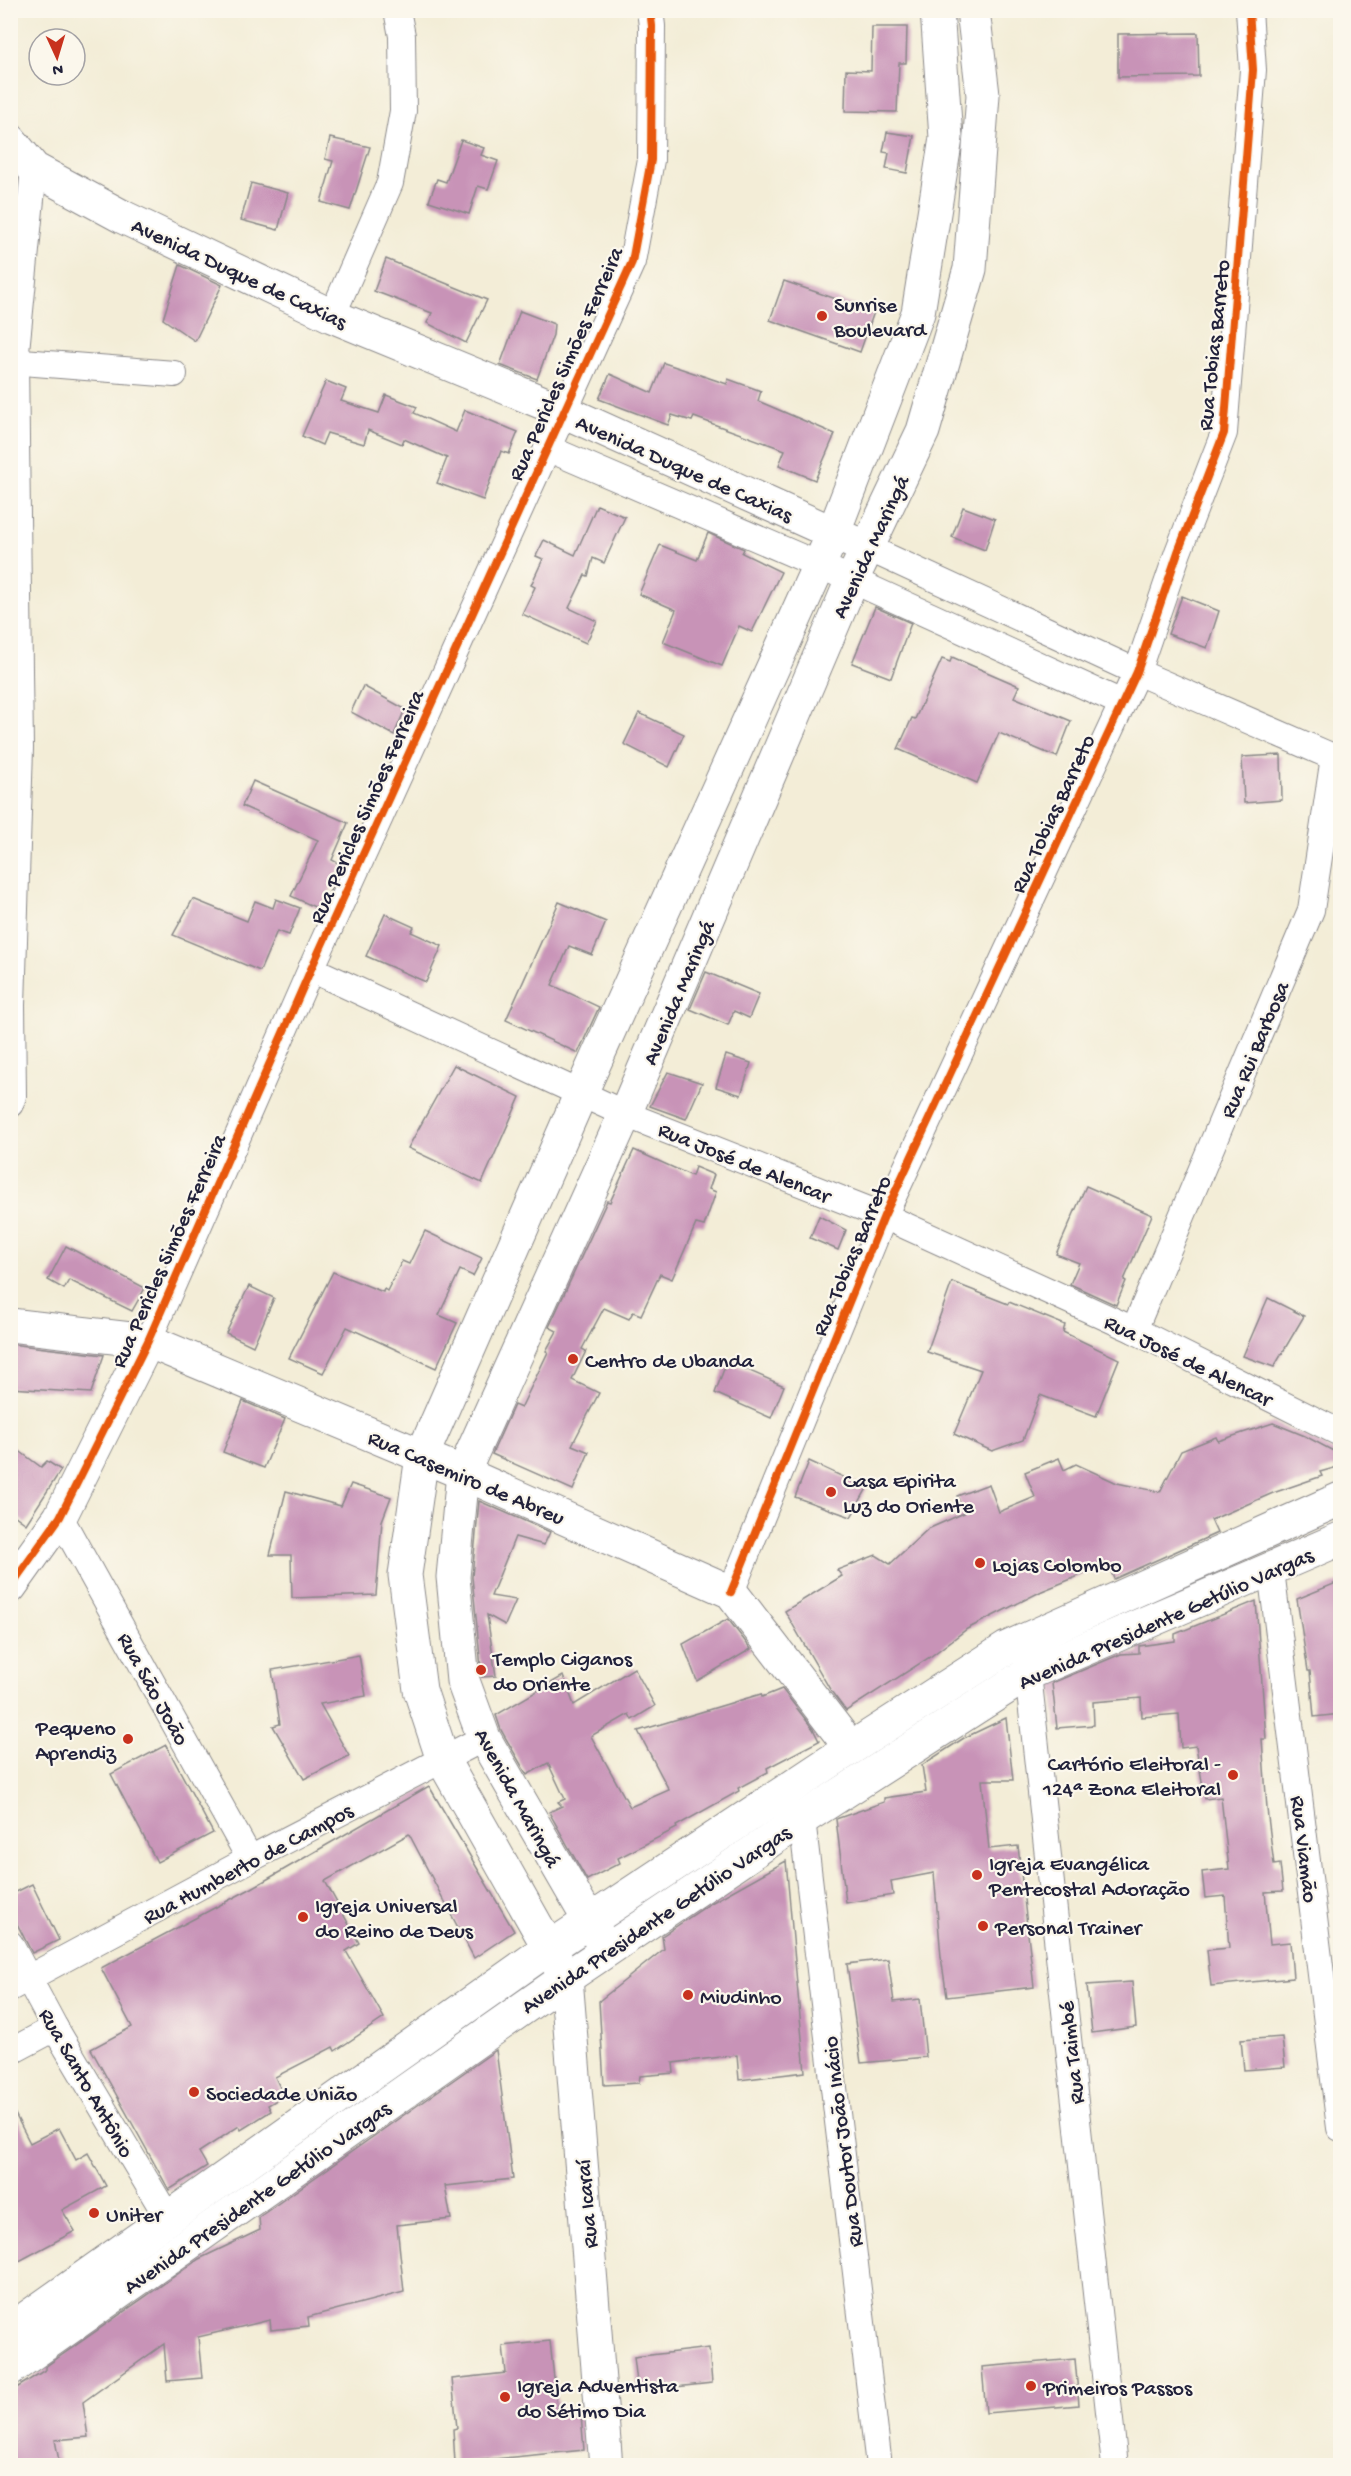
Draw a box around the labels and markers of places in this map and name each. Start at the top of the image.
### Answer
place label: Sunrise Boulevard [833,294,928,345]
marker: Sunrise Boulevard [815,309,829,323]
place label: Centro de Ubanda [585,1350,754,1376]
marker: Centro de Ubanda [566,1352,580,1366]
place label: Casa Epirita Luz do Oriente [843,1470,974,1521]
marker: Casa Epirita Luz do Oriente [824,1485,838,1499]
place label: Lojas Colombo [992,1554,1122,1580]
marker: Lojas Colombo [973,1556,987,1570]
place label: Templo Ciganos do Oriente [491,1648,633,1699]
marker: Templo Ciganos do Oriente [474,1663,488,1677]
place label: Pequeno Aprendiz [35,1717,117,1768]
marker: Pequeno Aprendiz [121,1732,135,1746]
place label: Cartório Eleitoral - 124ª Zona Eleitoral [1042,1753,1221,1804]
marker: Cartório Eleitoral - 124ª Zona Eleitoral [1226,1768,1240,1782]
place label: Igreja Evangélica Pentecostal Adoração [988,1853,1190,1904]
marker: Igreja Evangélica Pentecostal Adoração [970,1868,984,1882]
place label: Igreja Universal do Reino de Deus [315,1895,474,1946]
marker: Igreja Universal do Reino de Deus [296,1910,310,1924]
place label: Personal Trainer [994,1917,1144,1943]
marker: Personal Trainer [976,1919,990,1933]
place label: Miudinho [700,1986,782,2012]
marker: Miudinho [681,1988,695,2002]
place label: Sociedade União [206,2083,357,2109]
marker: Sociedade União [187,2085,201,2099]
place label: Uniter [106,2204,164,2230]
marker: Uniter [87,2206,101,2220]
place label: Igreja Adventista do Sétimo Dia [517,2375,679,2426]
place label: Primeiros Passos [1042,2377,1193,2403]
marker: Primeiros Passos [1024,2379,1038,2393]
marker: Igreja Adventista do Sétimo Dia [498,2390,512,2404]

